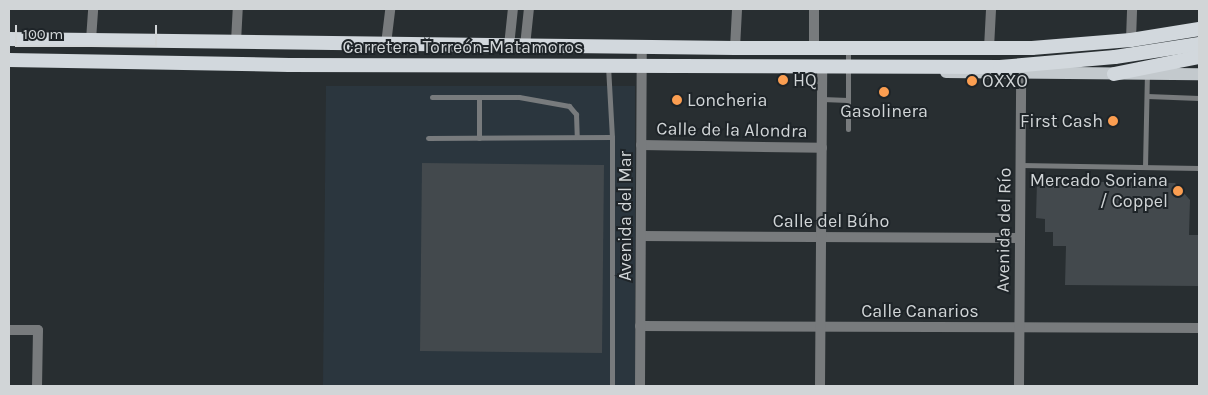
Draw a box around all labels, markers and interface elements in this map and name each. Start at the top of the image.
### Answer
scale bar [18,15,160,47]
text: 100 m [23,25,63,43]
street label: Carretera Torreón-Matamoros [343,36,583,58]
place label: HQ [793,69,817,91]
place label: OXXO [982,70,1028,92]
marker: HQ [777,74,789,86]
marker: OXXO [966,75,978,87]
marker: Gasolinera [878,86,890,98]
place label: Loncheria [687,89,767,111]
marker: Loncheria [671,94,683,106]
place label: Gasolinera [840,100,928,122]
place label: First Cash [1020,110,1103,132]
marker: First Cash [1107,115,1119,127]
street label: Calle de la Alondra [656,118,808,142]
street label: Avenida del Mar [614,151,636,281]
street label: Avenida del Río [992,167,1016,293]
place label: Mercado Soriana / Coppel [1030,170,1168,212]
marker: Mercado Soriana / Coppel [1172,185,1184,197]
street label: Calle del Búho [773,210,889,232]
street label: Calle Canarios [861,300,979,322]

